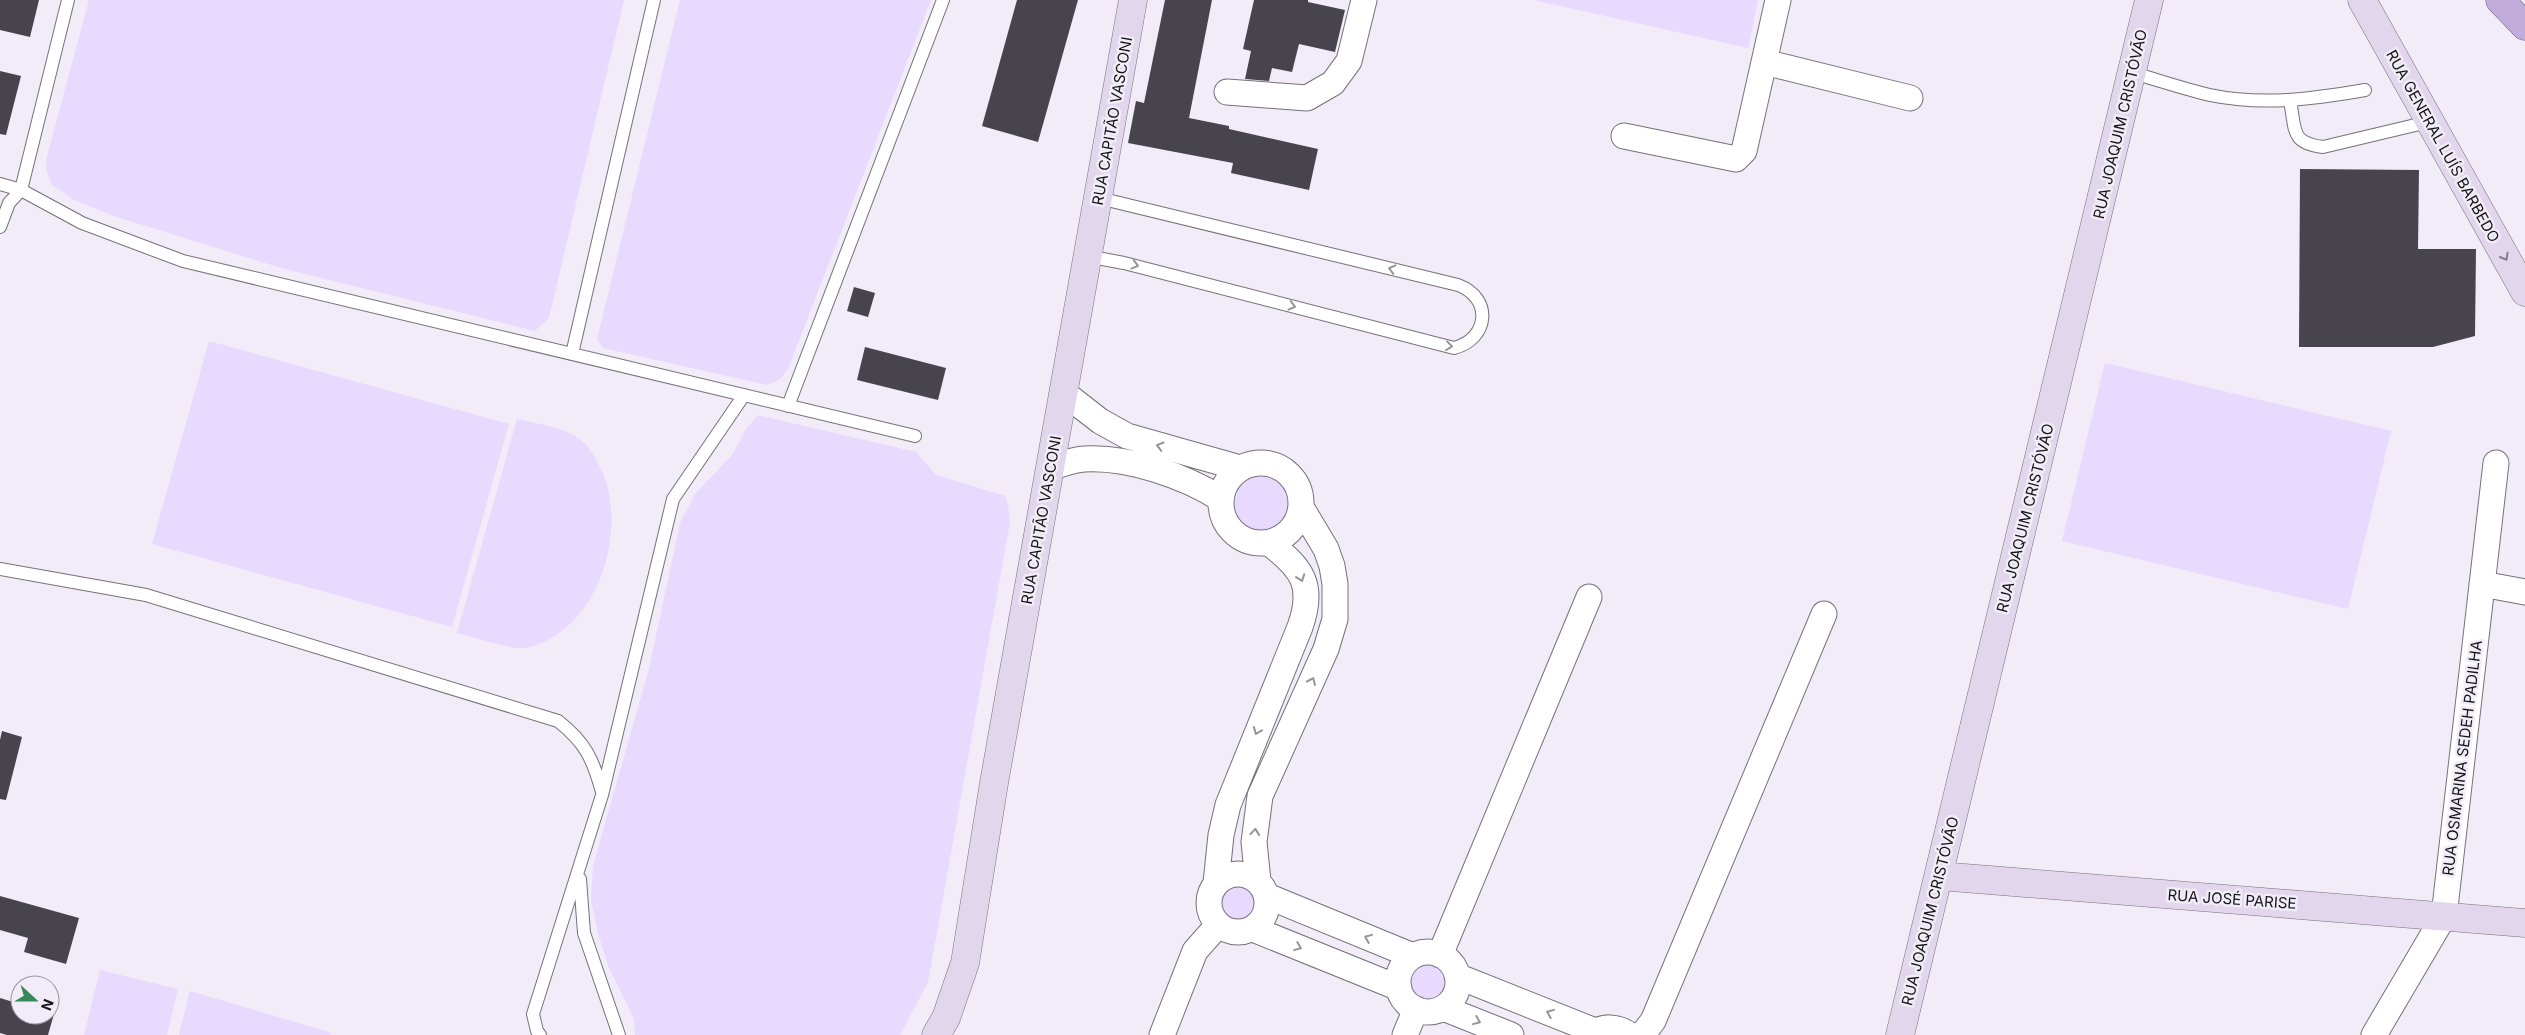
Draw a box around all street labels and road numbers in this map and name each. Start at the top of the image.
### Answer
street label: RUA JOAQUIM CRISTÓVÃO [2089,27,2151,221]
street label: RUA CAPITÃO VASCONI [1088,35,1136,207]
street label: RUA GENERAL LUÍS BARBEDO [2382,47,2504,245]
street label: RUA JOAQUIM CRISTÓVÃO [1992,422,2058,614]
street label: RUA CAPITÃO VASCONI [1017,434,1065,606]
street label: RUA OSMARINA SEDEH PADILHA [2438,639,2486,877]
street label: RUA JOAQUIM CRISTÓVÃO [1897,815,1963,1007]
street label: RUA JOSÉ PARISE [2167,885,2297,913]

